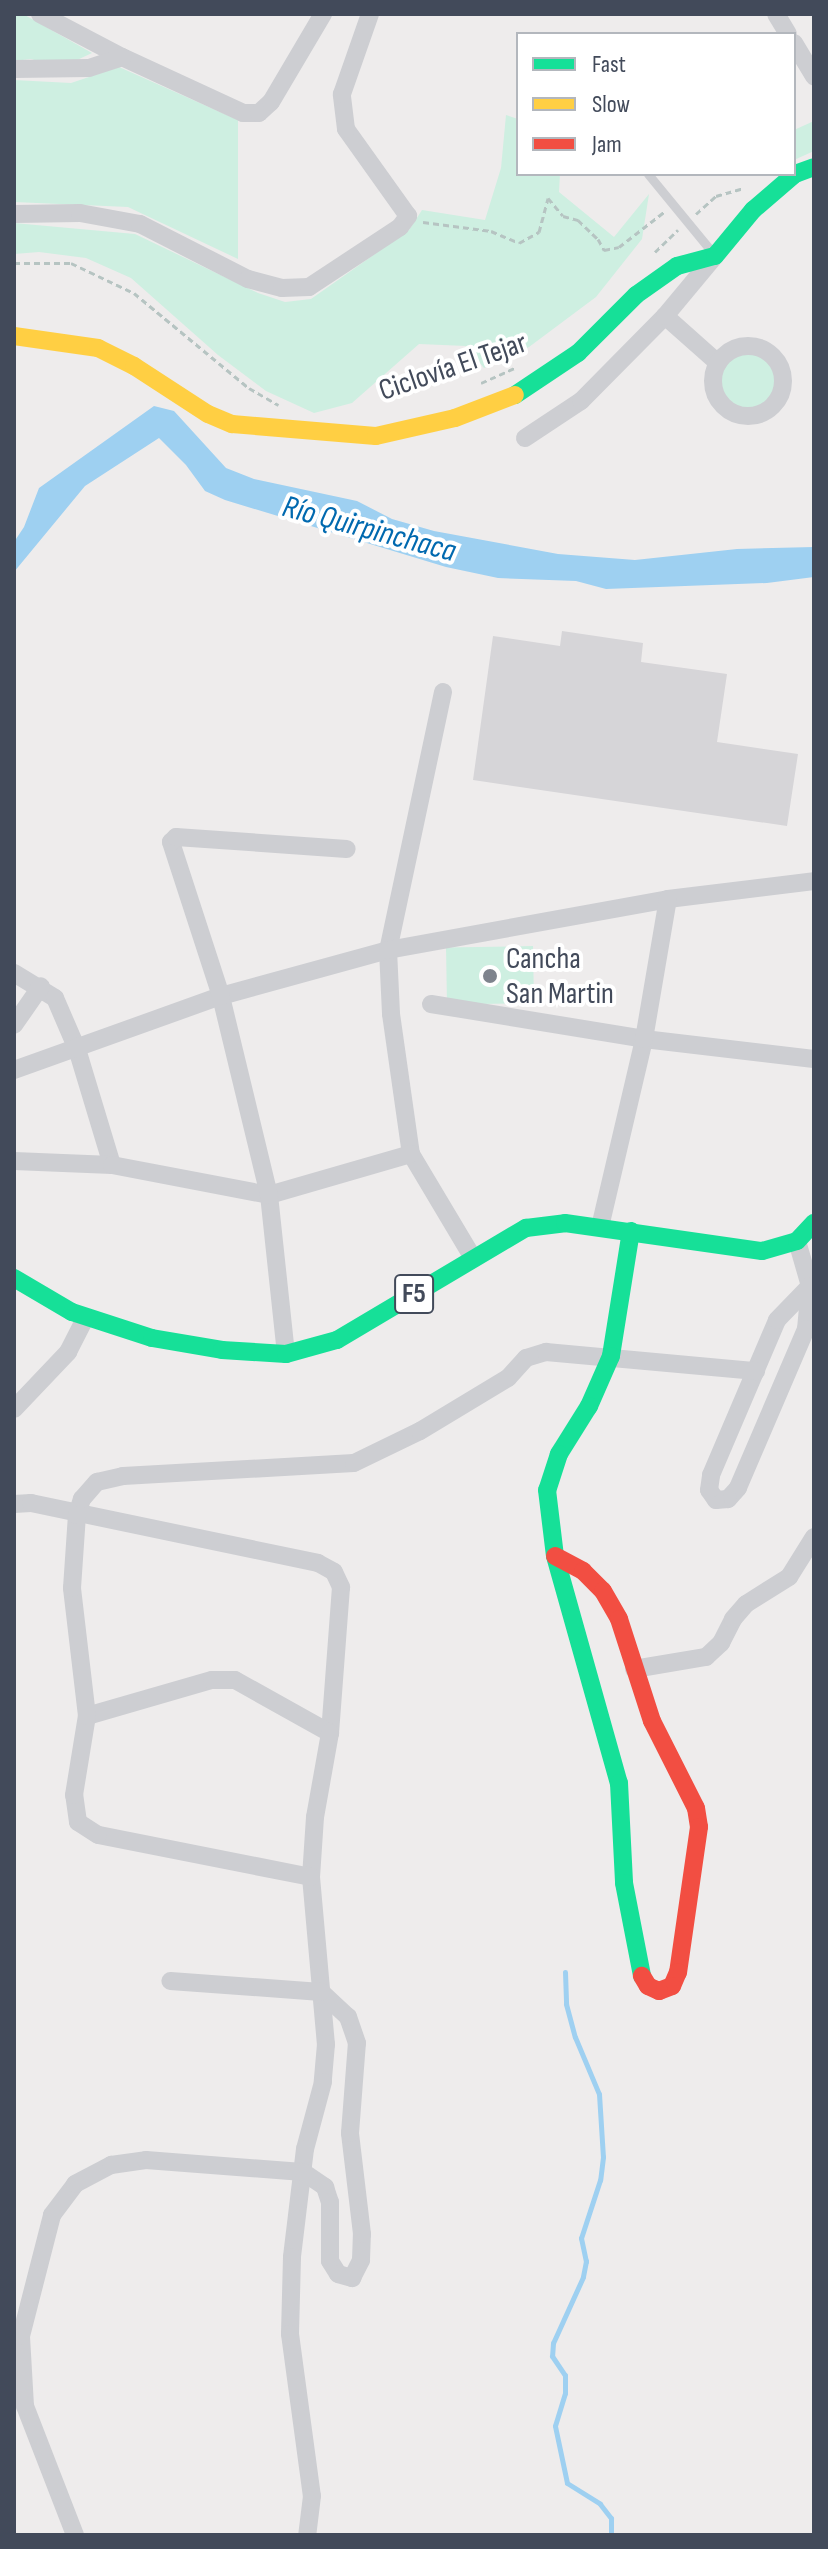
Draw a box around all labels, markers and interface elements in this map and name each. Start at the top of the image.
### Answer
legend [516,32,796,176]
text: Fast [592,50,626,79]
text: Slow [592,90,630,119]
text: Jam [592,130,622,159]
street label: Ciclovía El Tejar [374,325,532,409]
water label: Río Quirpinchaca [278,488,460,572]
place label: Cancha San Martin [506,941,614,1012]
marker: Cancha San Martin [481,967,499,985]
road number: F5 [394,1270,434,1318]

